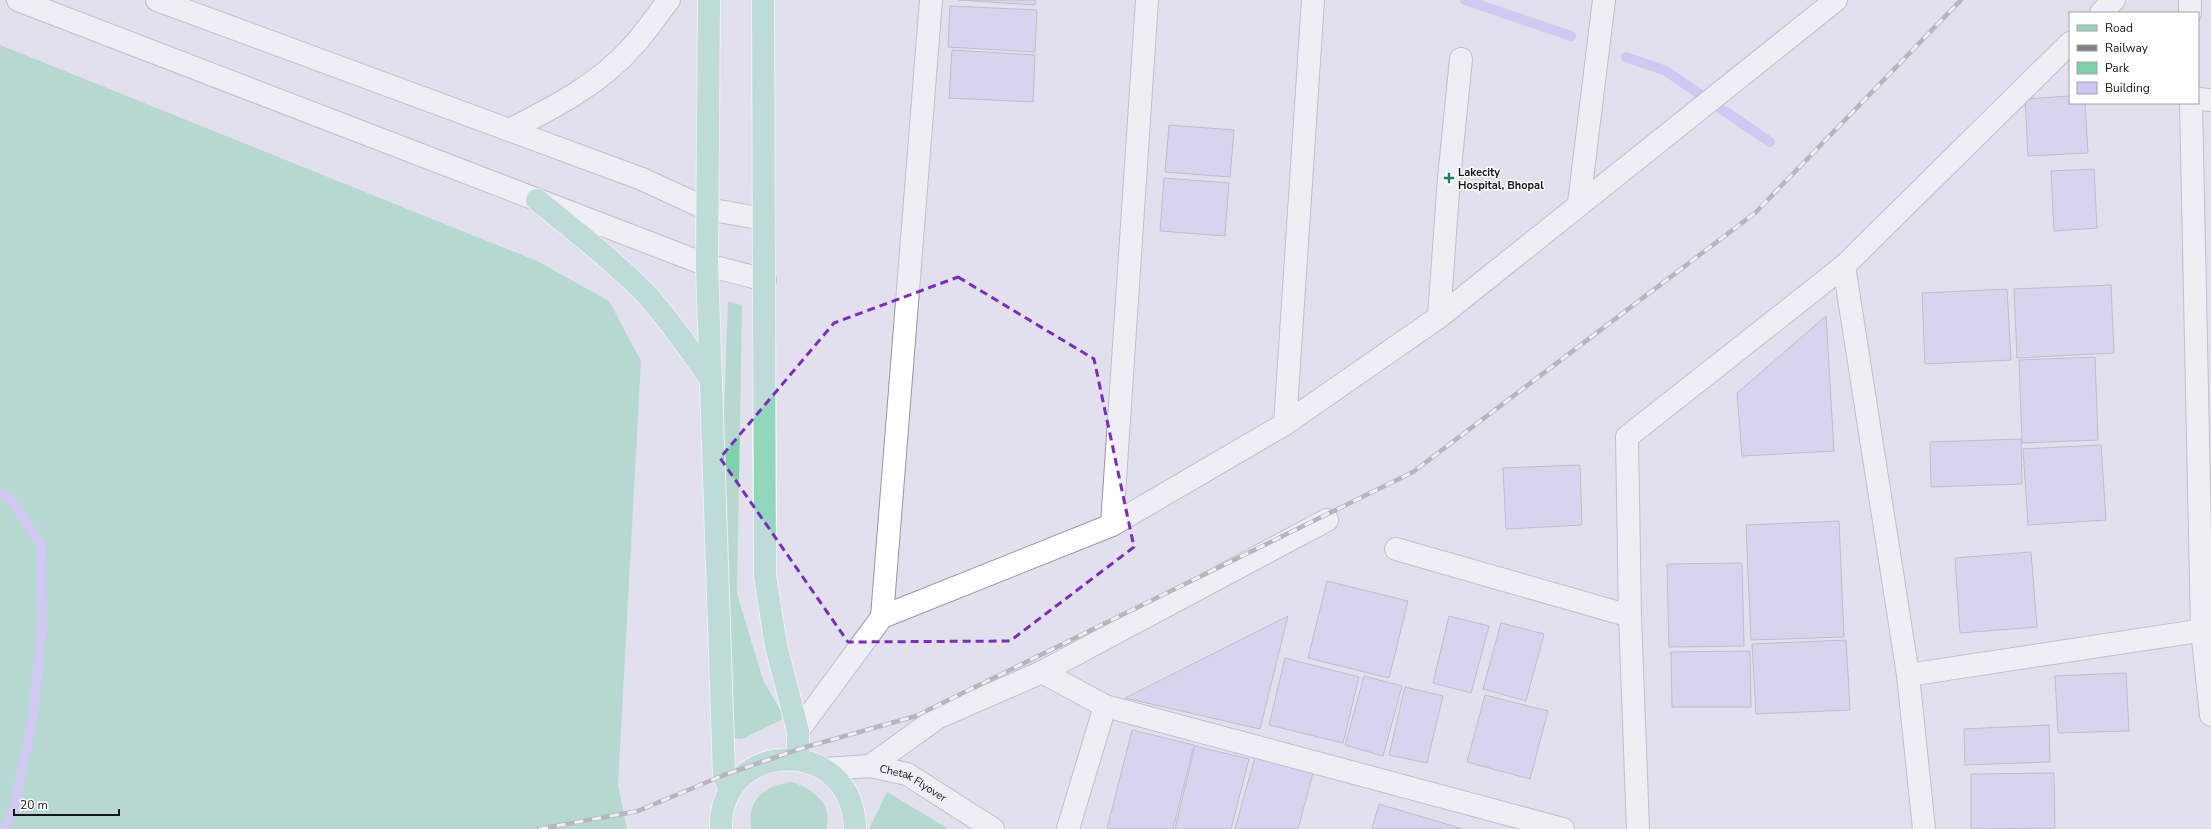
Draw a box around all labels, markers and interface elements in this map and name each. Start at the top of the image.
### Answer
legend [2069,12,2199,104]
text: Road [2105,20,2133,36]
text: Railway [2105,40,2149,56]
text: Park [2105,60,2130,76]
text: Building [2105,80,2150,96]
place label: Lakecity Hospital, Bhopal [1458,165,1544,193]
marker: Lakecity Hospital, Bhopal [1443,172,1455,184]
street label: Chetak Flyover [878,761,949,806]
scale bar [14,791,119,817]
text: 20 m [20,797,48,813]

